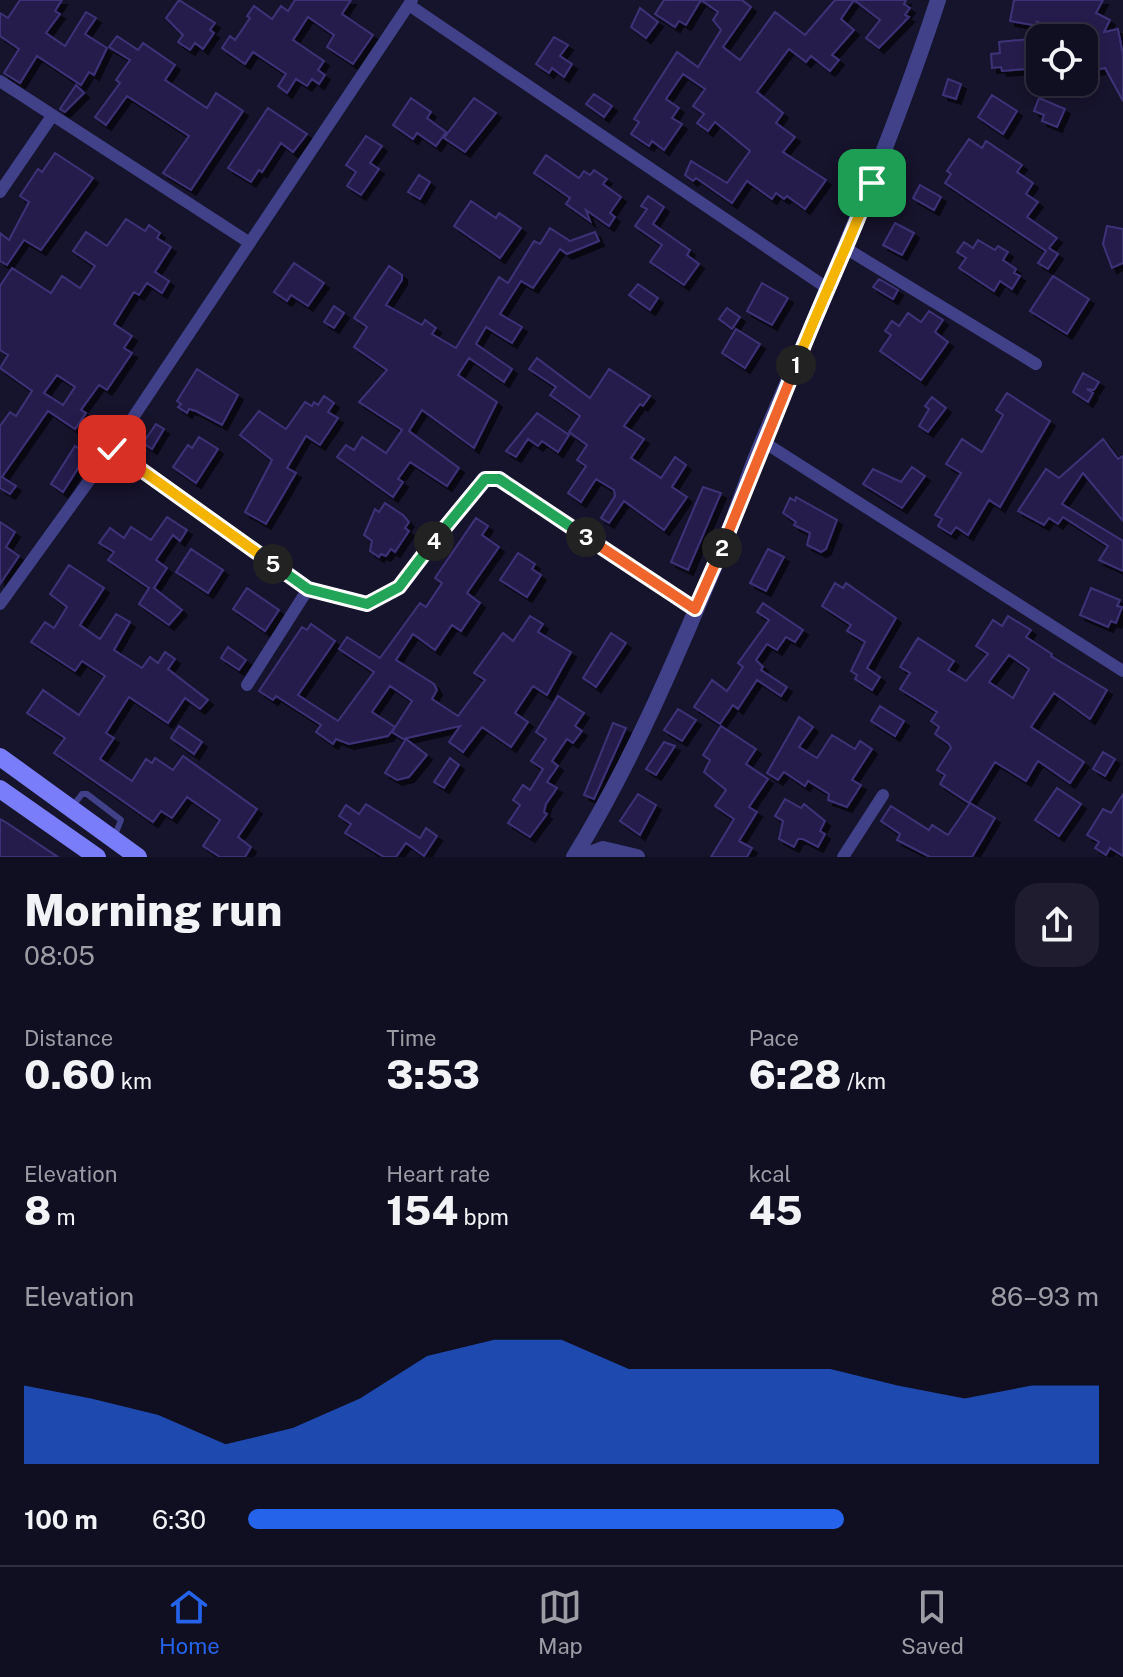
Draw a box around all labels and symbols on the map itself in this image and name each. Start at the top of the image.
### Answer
pin [838,149,906,217]
pin: 1 [776,345,816,385]
pin [78,415,146,483]
pin: 3 [566,517,606,557]
pin: 4 [414,521,454,561]
pin: 2 [702,528,742,568]
pin: 5 [253,544,293,584]

